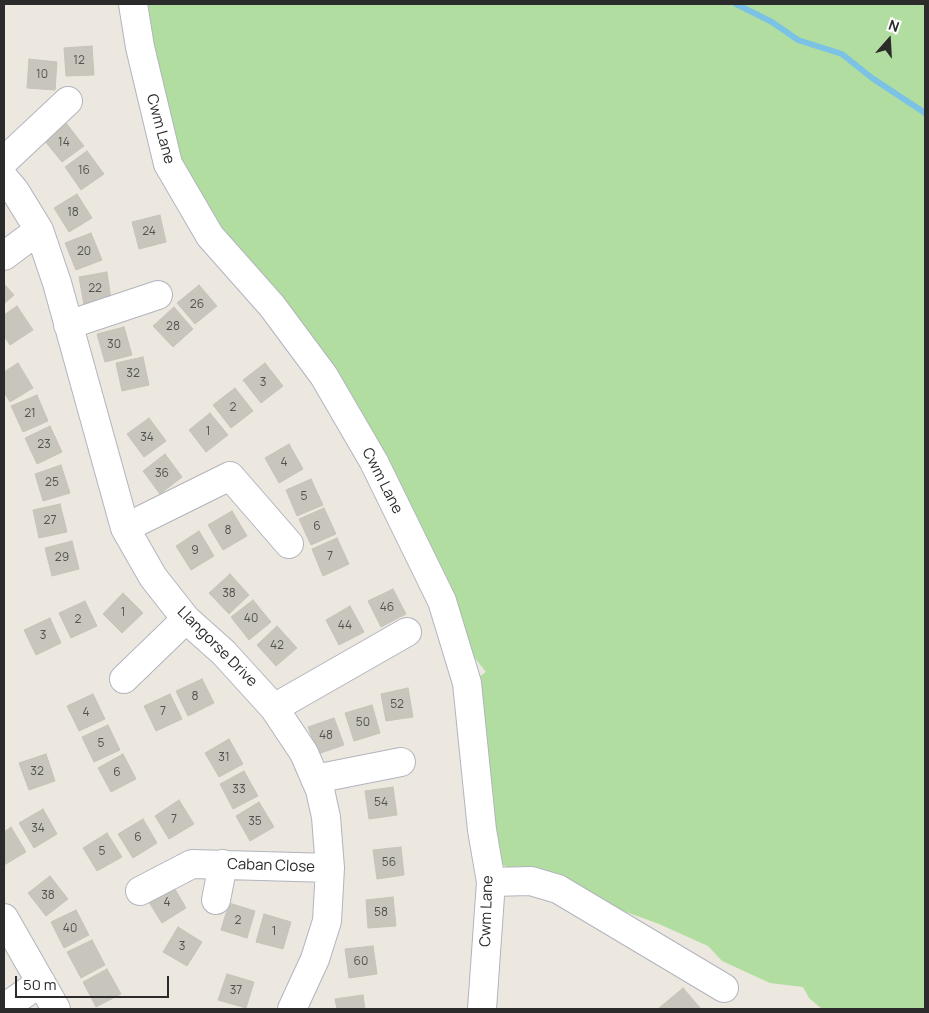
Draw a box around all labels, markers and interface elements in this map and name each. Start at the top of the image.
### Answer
north arrow [864,15,914,65]
text: N [886,15,902,36]
house number: 12 [73,54,85,68]
house number: 10 [36,68,48,82]
street label: Cwm Lane [142,92,178,166]
house number: 14 [58,136,70,150]
house number: 16 [78,164,90,178]
house number: 18 [67,206,79,220]
house number: 24 [142,225,156,239]
house number: 20 [77,245,91,259]
house number: 22 [88,282,102,296]
house number: 26 [190,298,204,312]
house number: 28 [166,320,180,334]
house number: 30 [107,338,121,352]
house number: 32 [126,367,140,381]
house number: 3 [260,376,266,390]
house number: 2 [230,401,236,415]
house number: 21 [24,407,36,421]
house number: 1 [206,425,210,439]
house number: 34 [140,431,154,445]
house number: 23 [37,438,51,452]
street label: Cwm Lane [358,445,406,517]
house number: 4 [280,456,288,470]
house number: 36 [155,467,169,481]
house number: 25 [45,476,59,490]
house number: 5 [301,490,307,504]
house number: 27 [44,514,56,528]
house number: 6 [313,520,321,534]
house number: 8 [225,524,231,538]
house number: 9 [191,544,199,558]
house number: 7 [327,550,333,564]
house number: 29 [55,551,69,565]
house number: 38 [222,587,236,601]
house number: 46 [380,601,394,615]
street label: Llangorse Drive [173,603,261,691]
house number: 1 [121,606,125,620]
house number: 40 [244,612,258,626]
house number: 2 [75,613,81,627]
house number: 44 [338,619,352,633]
house number: 3 [40,629,46,643]
house number: 42 [270,639,284,653]
house number: 8 [192,690,198,704]
house number: 52 [390,698,404,712]
house number: 7 [160,705,166,719]
house number: 4 [82,706,90,720]
house number: 50 [356,716,370,730]
house number: 48 [319,729,333,743]
house number: 5 [98,737,104,751]
house number: 31 [218,751,230,765]
house number: 32 [30,765,44,779]
house number: 6 [113,766,121,780]
house number: 33 [232,783,246,797]
house number: 54 [374,796,388,810]
house number: 7 [171,813,177,827]
house number: 35 [248,815,262,829]
house number: 34 [31,822,45,836]
house number: 6 [134,831,142,845]
house number: 5 [99,845,105,859]
street label: Caban Close [227,855,315,877]
house number: 56 [382,856,396,870]
street label: Cwm Lane [477,875,497,947]
house number: 38 [41,889,55,903]
house number: 4 [163,896,171,910]
house number: 58 [374,906,388,920]
house number: 2 [235,914,241,928]
house number: 40 [63,922,77,936]
house number: 1 [272,925,276,939]
house number: 3 [179,940,185,954]
house number: 60 [354,955,368,969]
scale bar [18,966,171,998]
text: 50 m [23,974,57,995]
house number: 37 [230,984,242,998]

